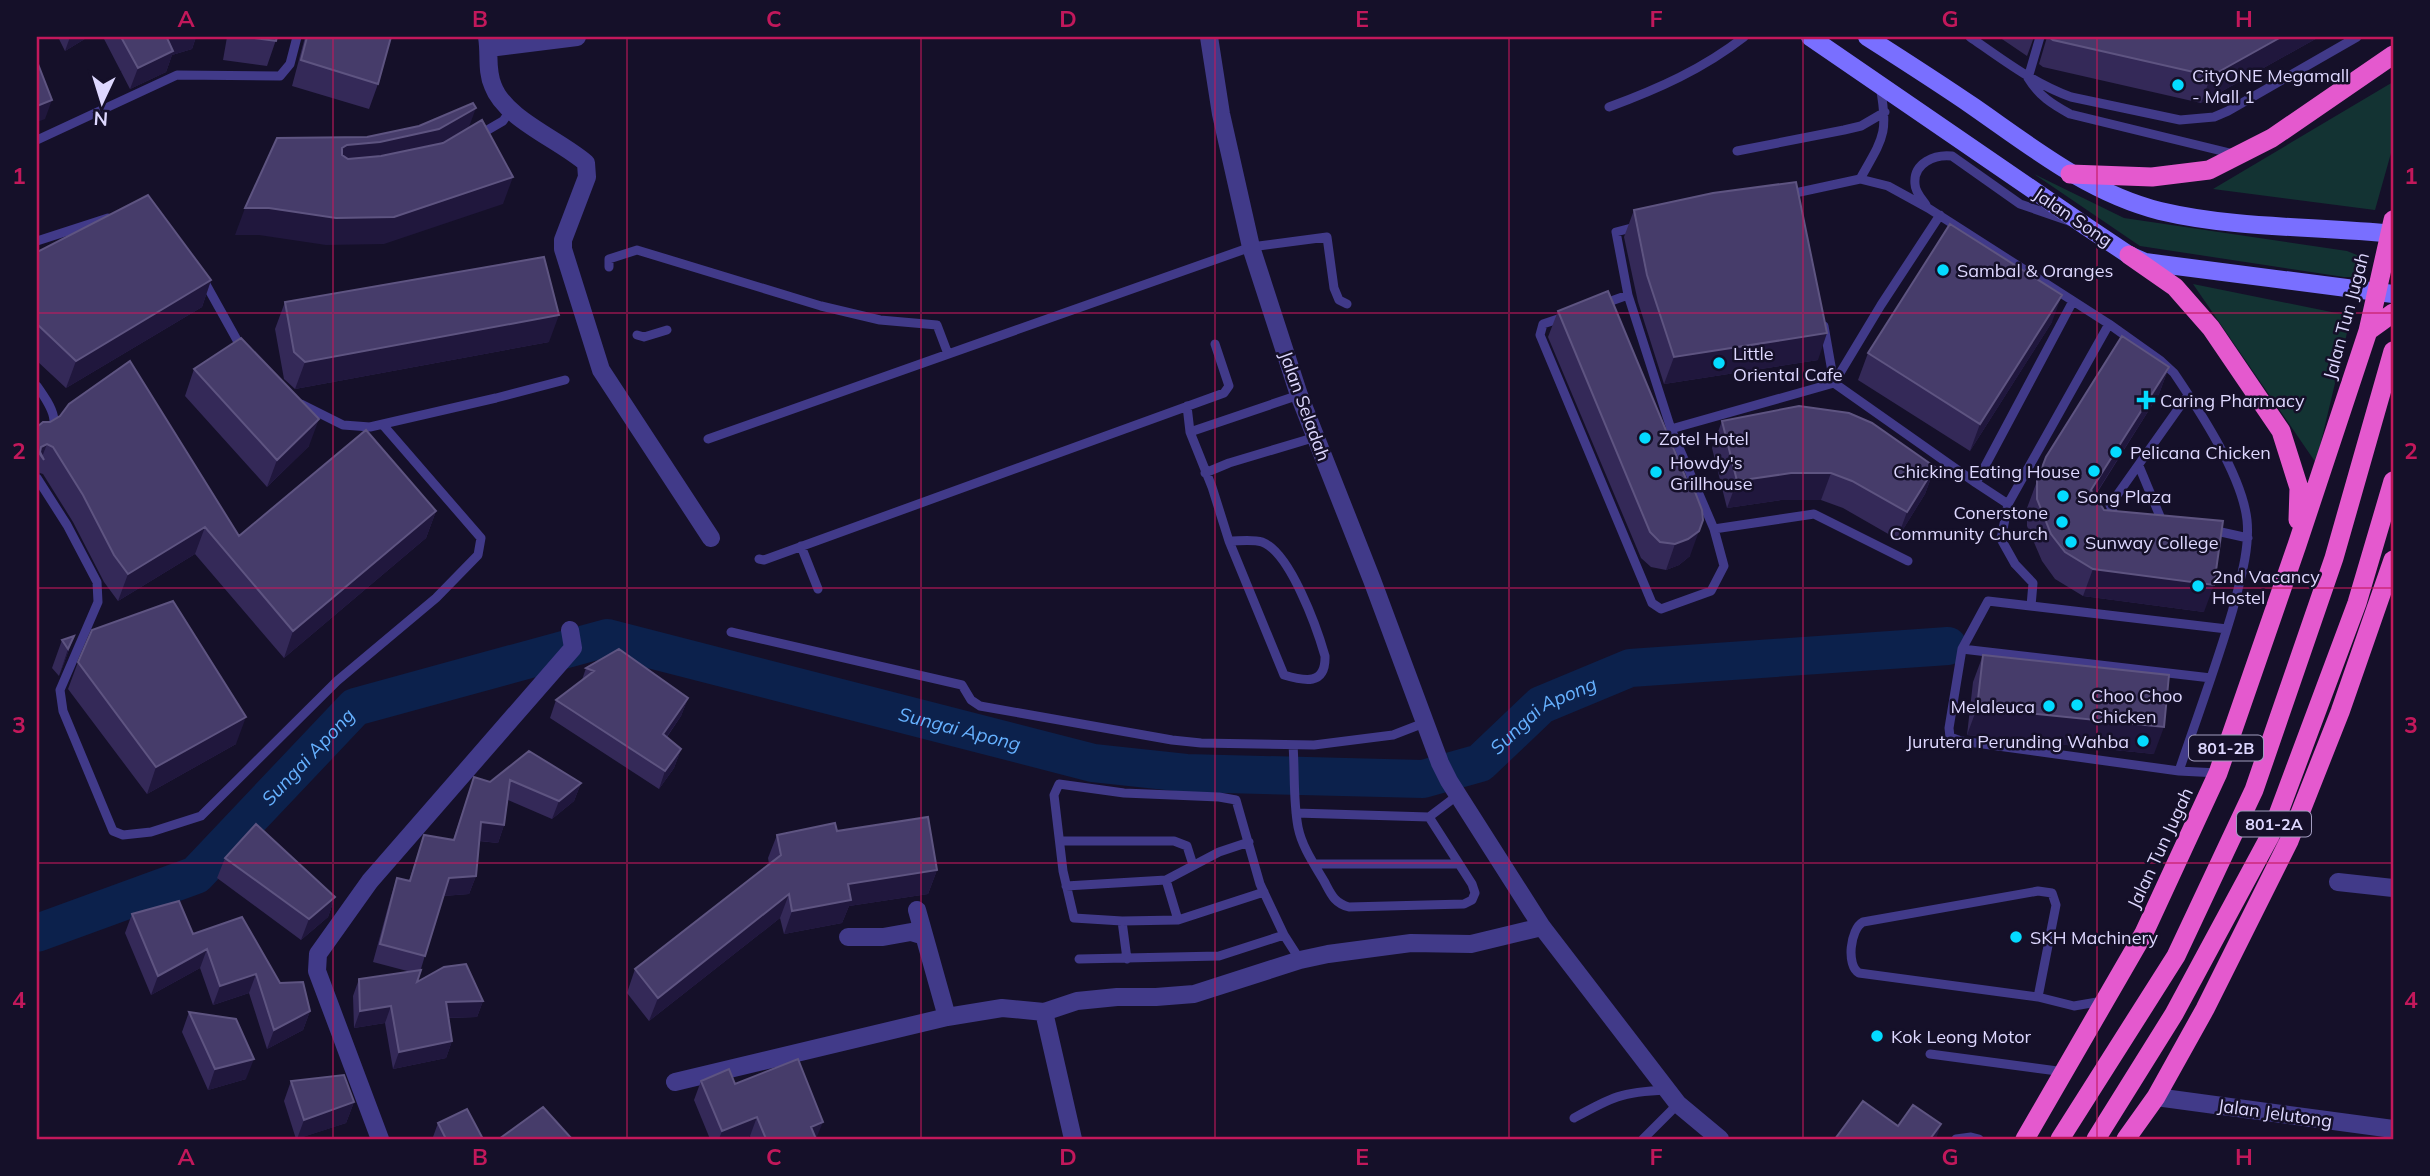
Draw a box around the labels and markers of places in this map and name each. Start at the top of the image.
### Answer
place label: CityONE Megamall - Mall 1 [2192,64,2349,108]
marker: CityONE Megamall - Mall 1 [2170,77,2186,93]
place label: Sambal & Oranges [1957,259,2114,282]
marker: Sambal & Oranges [1935,262,1951,278]
place label: Little Oriental Cafe [1733,342,1843,386]
marker: Little Oriental Cafe [1711,355,1727,371]
place label: Caring Pharmacy [2160,389,2305,412]
marker: Caring Pharmacy [2138,392,2154,408]
place label: Zotel Hotel [1659,427,1749,450]
marker: Zotel Hotel [1637,430,1653,446]
place label: Pelicana Chicken [2130,441,2271,464]
marker: Pelicana Chicken [2108,444,2124,460]
place label: Howdy's Grillhouse [1670,451,1752,495]
place label: Chicking Eating House [1893,460,2080,483]
marker: Chicking Eating House [2086,463,2102,479]
marker: Howdy's Grillhouse [1648,464,1664,480]
place label: Song Plaza [2077,485,2171,508]
marker: Song Plaza [2055,488,2071,504]
place label: Conerstone Community Church [1889,501,2048,545]
marker: Conerstone Community Church [2054,514,2070,530]
place label: Sunway College [2085,531,2218,554]
marker: Sunway College [2063,534,2079,550]
place label: 2nd Vacancy Hostel [2212,565,2320,609]
marker: 2nd Vacancy Hostel [2190,578,2206,594]
place label: Choo Choo Chicken [2091,684,2183,728]
place label: Melaleuca [1951,695,2035,718]
marker: Choo Choo Chicken [2069,697,2085,713]
marker: Melaleuca [2041,698,2057,714]
place label: Jurutera Perunding Wahba [1906,730,2129,753]
marker: Jurutera Perunding Wahba [2135,733,2151,749]
place label: SKH Machinery [2030,926,2159,949]
marker: SKH Machinery [2008,929,2024,945]
place label: Kok Leong Motor [1891,1025,2031,1048]
marker: Kok Leong Motor [1869,1028,1885,1044]

